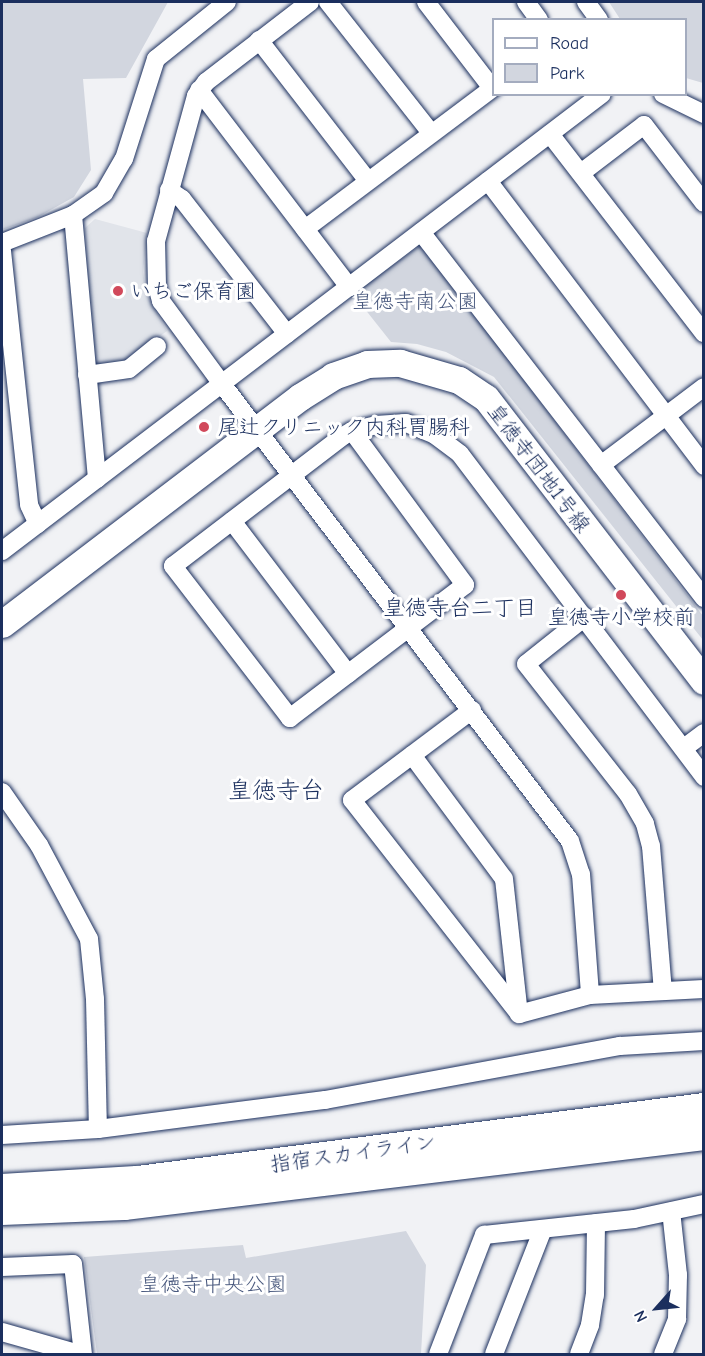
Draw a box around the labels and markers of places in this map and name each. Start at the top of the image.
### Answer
place label: いちご保育園 [130,278,256,304]
marker: いちご保育園 [111,284,125,298]
place label: 尾辻クリニック内科胃腸科 [218,414,470,440]
marker: 尾辻クリニック内科胃腸科 [195,418,213,436]
marker: 皇徳寺小学校前 [614,588,628,602]
place label: 皇徳寺小学校前 [548,604,694,630]

